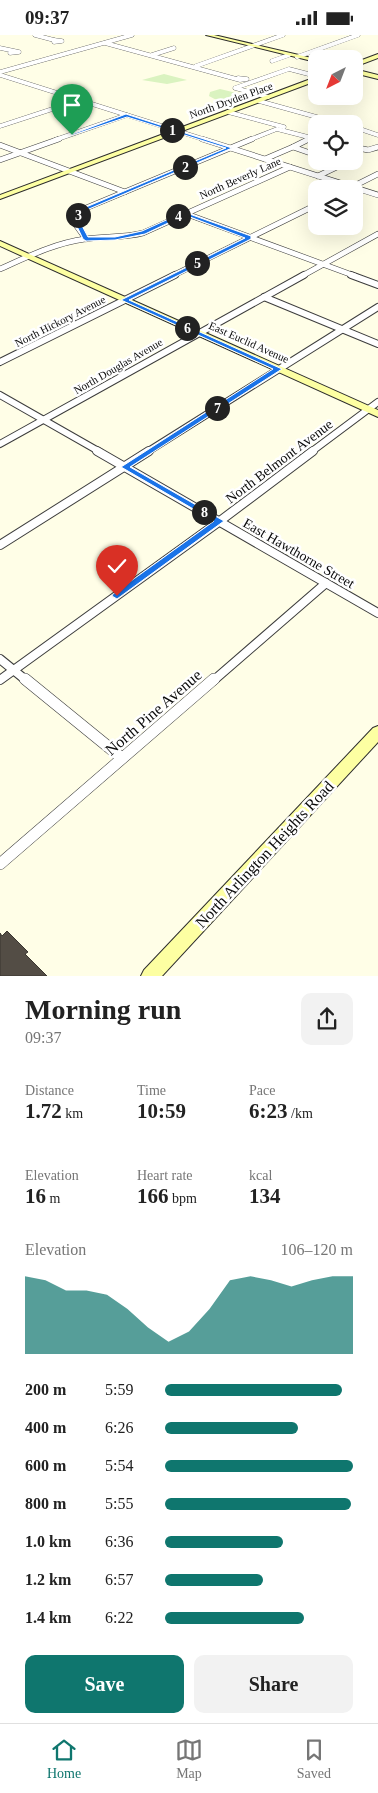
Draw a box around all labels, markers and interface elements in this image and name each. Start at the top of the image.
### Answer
text: 09:37 [25,7,69,28]
north arrow [308,50,362,105]
map controls [308,50,363,235]
street label: North Dryden Place [188,79,274,121]
pin [51,84,93,135]
icon: arrive [58,91,86,119]
button: locate [308,115,363,170]
pin: 1 [160,117,184,143]
text: 1 [169,123,176,138]
pin: 2 [172,155,198,179]
street label: North Beverly Lane [197,155,283,201]
text: 2 [182,160,189,175]
button: layers [308,180,363,235]
pin: 3 [66,203,90,227]
pin: 4 [166,203,190,229]
text: 3 [75,208,82,223]
text: 4 [175,209,182,224]
pin: 5 [184,251,210,275]
text: 5 [194,256,201,271]
street label: North Hickory Avenue [13,293,107,349]
pin: 6 [174,315,200,341]
street label: East Euclid Avenue [207,319,291,365]
text: 6 [184,321,191,336]
street label: North Douglas Avenue [71,336,165,396]
pin: 7 [204,395,230,421]
text: 7 [214,401,221,416]
street label: North Belmont Avenue [223,416,336,506]
pin: 8 [192,499,216,525]
text: 8 [201,505,208,520]
street label: East Hawthorne Street [240,515,357,591]
pin [96,545,138,596]
icon: check [103,552,131,580]
street label: North Pine Avenue [102,666,205,759]
street label: North Arlington Heights Road [192,778,338,932]
button: share [301,993,353,1045]
text: Morning run [25,994,181,1025]
text: 09:37 [25,1029,61,1046]
text: Distance [25,1083,74,1098]
text: Time [137,1083,166,1098]
text: Pace [249,1083,275,1098]
text: 1.72 [25,1099,62,1123]
text: 10:59 [137,1099,186,1123]
text: 6:23 [249,1099,288,1123]
text: km [62,1106,83,1121]
text: /km [288,1106,313,1121]
text: Elevation [25,1168,79,1183]
text: Heart rate [137,1168,193,1183]
text: kcal [249,1168,272,1183]
text: 16 [25,1184,46,1208]
text: 166 [137,1184,169,1208]
text: 134 [249,1184,281,1208]
text: m [46,1191,60,1206]
text: bpm [169,1191,197,1206]
text: Elevation [25,1241,86,1258]
text: 106–120 m [281,1241,353,1258]
text: 200 m [25,1381,66,1398]
text: 5:59 [105,1381,133,1398]
text: 400 m [25,1419,66,1436]
text: 6:26 [105,1419,133,1436]
text: 600 m [25,1457,66,1474]
text: 5:54 [105,1457,133,1474]
text: 800 m [25,1495,66,1512]
text: 5:55 [105,1495,133,1512]
text: 1.0 km [25,1533,71,1550]
text: 6:36 [105,1533,133,1550]
text: 1.2 km [25,1571,71,1588]
text: 6:57 [105,1571,133,1588]
text: 1.4 km [25,1609,71,1626]
text: 6:22 [105,1609,133,1626]
button: Save [25,1655,184,1713]
button: Share [194,1655,353,1713]
tab: Home [47,1736,81,1782]
tab: Map [175,1736,203,1782]
tab: Saved [297,1736,331,1782]

